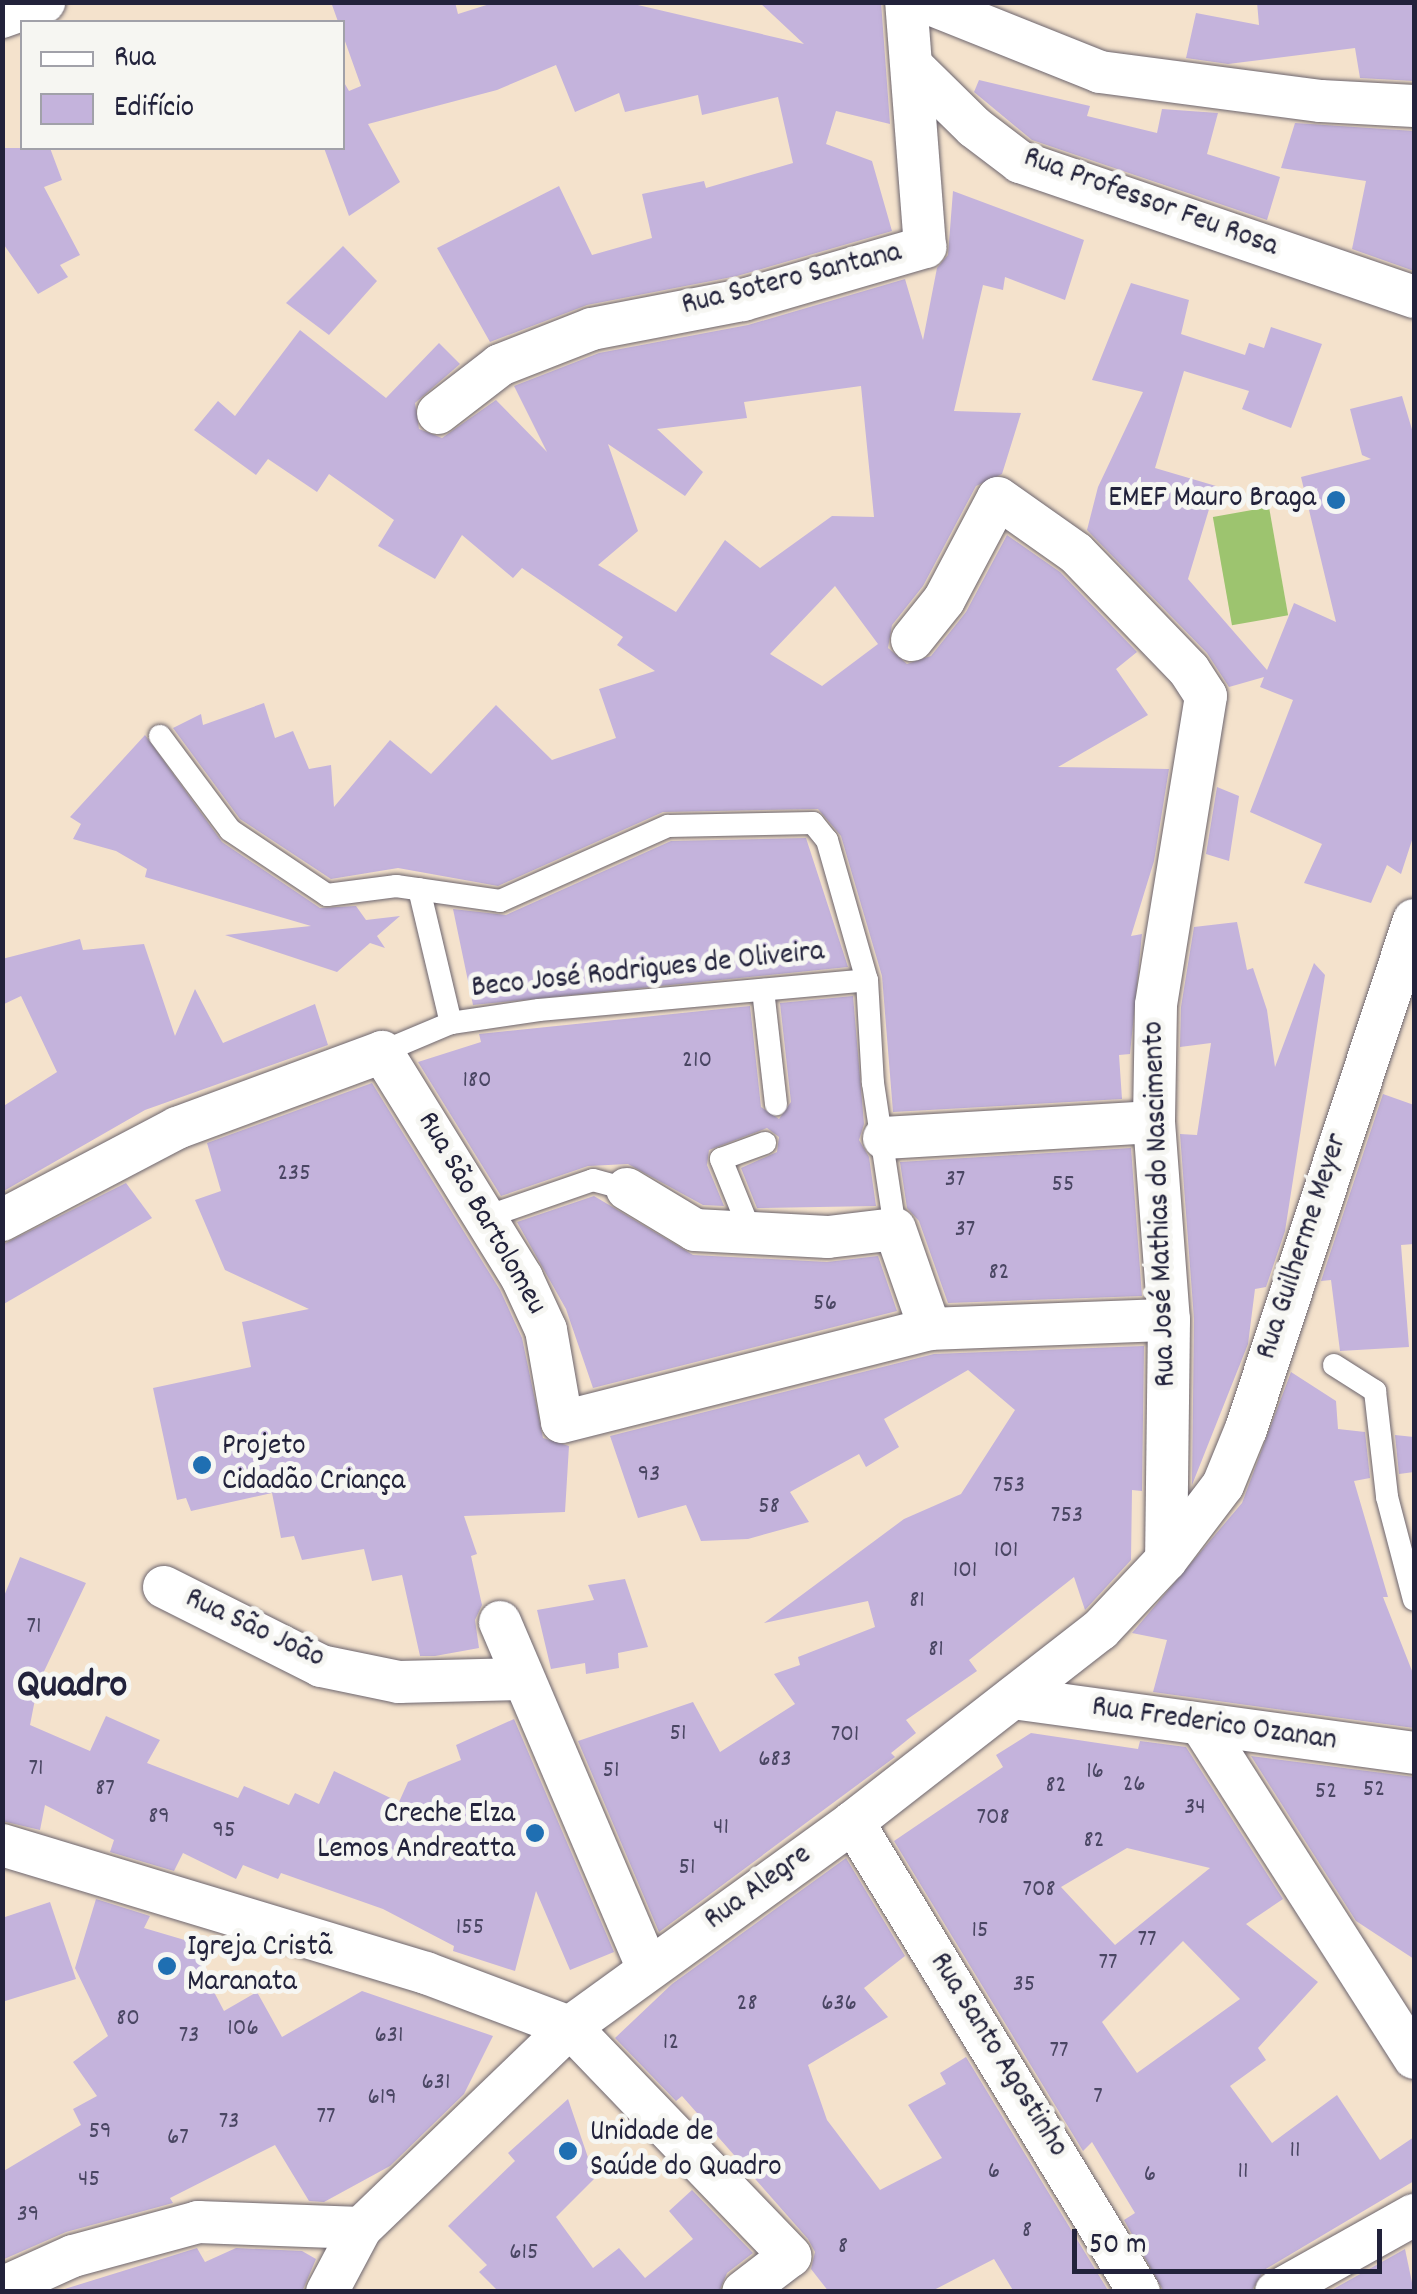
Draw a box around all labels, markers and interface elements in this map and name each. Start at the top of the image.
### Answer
legend [20,20,345,150]
text: Rua [114,38,156,81]
text: Edifício [114,88,194,131]
street label: Rua Professor Feu Rosa [1018,141,1282,267]
street label: Rua Sotero Santana [679,236,905,326]
place label: EMEF Mauro Braga [1108,482,1316,518]
marker: EMEF Mauro Braga [1325,489,1347,511]
street label: Beco José Rodrigues de Oliveira [470,936,826,1008]
street label: Rua José Mathias do Nascimento [1138,1020,1186,1388]
house number: 210 [682,1046,712,1076]
house number: 180 [462,1066,492,1096]
street label: Rua São Bartolomeu [407,1106,553,1322]
street label: Rua Guilherme Meyer [1251,1130,1357,1364]
house number: 235 [277,1159,311,1189]
house number: 37 [945,1165,965,1195]
house number: 55 [1051,1170,1075,1200]
house number: 37 [955,1215,975,1245]
house number: 82 [989,1258,1009,1288]
house number: 56 [813,1289,837,1319]
place label: Projeto Cidadão Criança [222,1430,405,1500]
marker: Projeto Cidadão Criança [191,1454,213,1476]
house number: 93 [638,1460,660,1490]
house number: 753 [993,1471,1025,1501]
house number: 58 [758,1492,780,1522]
house number: 753 [1051,1501,1083,1531]
house number: 101 [994,1536,1018,1566]
house number: 101 [953,1556,977,1586]
street label: Rua São João [179,1582,329,1678]
house number: 81 [909,1586,925,1616]
house number: 71 [26,1612,42,1642]
house number: 81 [928,1635,944,1665]
district label: Quadro [17,1664,127,1712]
street label: Rua Frederico Ozanan [1089,1691,1339,1761]
house number: 51 [669,1719,687,1749]
house number: 701 [831,1720,859,1750]
house number: 683 [758,1745,792,1775]
house number: 71 [28,1754,44,1784]
house number: 51 [602,1756,620,1786]
house number: 16 [1086,1757,1104,1787]
house number: 26 [1122,1770,1146,1800]
house number: 82 [1046,1771,1066,1801]
house number: 87 [95,1774,115,1804]
house number: 52 [1363,1775,1385,1805]
house number: 52 [1315,1777,1337,1807]
house number: 34 [1184,1793,1206,1823]
place label: Creche Elza Lemos Andreatta [317,1798,515,1868]
house number: 89 [148,1802,170,1832]
house number: 708 [976,1803,1010,1833]
house number: 41 [713,1813,729,1843]
house number: 95 [212,1816,236,1846]
marker: Creche Elza Lemos Andreatta [524,1822,546,1844]
house number: 82 [1084,1826,1104,1856]
street label: Rua Alegre [699,1838,819,1940]
house number: 51 [678,1853,696,1883]
house number: 708 [1022,1875,1056,1905]
house number: 155 [456,1913,484,1943]
house number: 15 [971,1916,989,1946]
house number: 77 [1137,1925,1157,1955]
place label: Igreja Cristã Maranata [187,1931,333,2002]
street label: Rua Santo Agostinho [920,1947,1074,2165]
house number: 77 [1098,1948,1118,1978]
marker: Igreja Cristã Maranata [156,1955,178,1977]
house number: 35 [1013,1970,1035,2000]
house number: 28 [737,1989,757,2019]
house number: 636 [821,1989,857,2019]
house number: 80 [116,2004,140,2034]
house number: 106 [227,2014,259,2044]
house number: 73 [179,2021,199,2051]
house number: 631 [375,2021,403,2051]
house number: 12 [663,2028,679,2058]
house number: 77 [1049,2036,1069,2066]
house number: 631 [422,2068,450,2098]
house number: 7 [1093,2082,1103,2112]
house number: 619 [367,2083,397,2113]
house number: 77 [316,2102,336,2132]
house number: 73 [219,2107,239,2137]
place label: Unidade de Saúde do Quadro [590,2116,782,2186]
house number: 59 [88,2117,112,2147]
house number: 67 [167,2123,189,2153]
house number: 11 [1290,2136,1300,2166]
marker: Unidade de Saúde do Quadro [555,2138,581,2164]
house number: 6 [988,2157,1000,2187]
house number: 11 [1238,2157,1248,2187]
house number: 6 [1144,2160,1156,2190]
house number: 45 [78,2165,100,2195]
house number: 39 [17,2200,39,2230]
scale bar [1077,2209,1387,2271]
house number: 8 [1022,2216,1032,2246]
text: 50 m [1089,2225,1147,2268]
house number: 8 [838,2232,848,2262]
house number: 615 [509,2238,539,2268]

